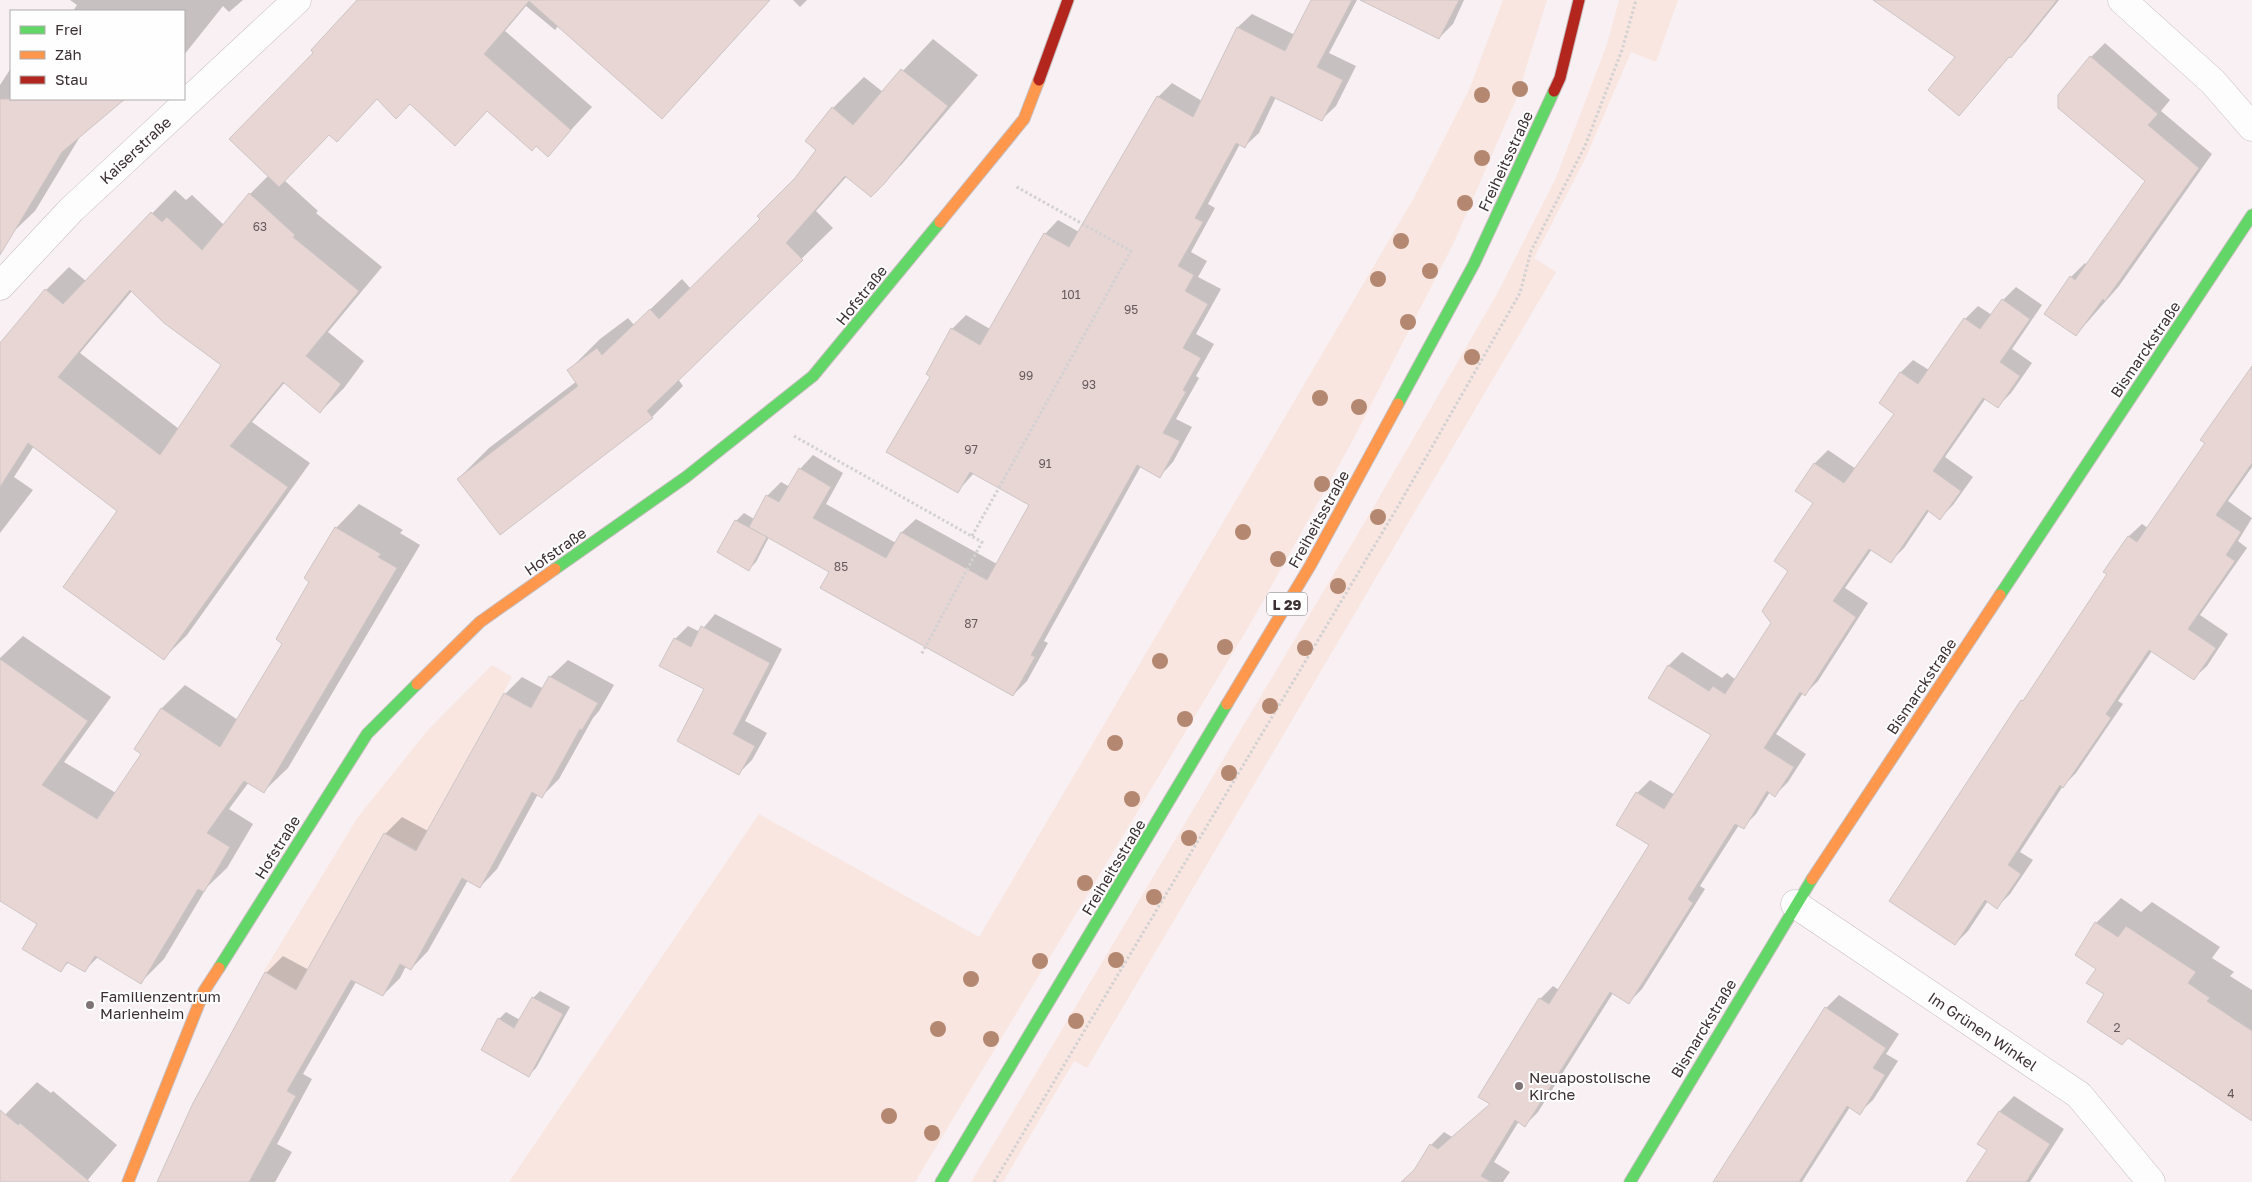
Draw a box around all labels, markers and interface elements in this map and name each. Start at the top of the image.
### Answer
legend [10,10,185,100]
text: Frei [55,20,82,38]
text: Zäh [55,45,82,63]
text: Stau [55,70,88,88]
street label: Freiheitsstraße [1474,108,1536,214]
street label: Kaiserstraße [96,112,175,188]
house number: 63 [253,219,267,234]
street label: Hofstraße [832,261,891,328]
house number: 101 [1061,287,1081,302]
street label: Bismarckstraße [2106,297,2184,400]
house number: 95 [1124,302,1138,317]
house number: 99 [1019,368,1033,383]
house number: 93 [1082,377,1096,392]
house number: 97 [964,442,978,457]
house number: 91 [1038,456,1052,471]
street label: Freiheitsstraße [1284,467,1352,571]
street label: Hofstraße [521,523,590,579]
house number: 85 [834,559,848,574]
road number: L 29 [1267,592,1307,616]
house number: 87 [964,616,978,631]
street label: Bismarckstraße [1882,634,1960,737]
street label: Hofstraße [250,812,304,882]
street label: Freiheitsstraße [1077,815,1149,918]
street label: Bismarckstraße [1667,975,1740,1080]
place label: Familienzentrum Marienheim [100,987,221,1022]
street label: Im Grünen Winkel [1925,988,2041,1074]
marker: Familienzentrum Marienheim [84,999,96,1011]
house number: 2 [2114,1020,2121,1035]
place label: Neuapostolische Kirche [1529,1068,1651,1103]
marker: Neuapostolische Kirche [1513,1080,1525,1092]
house number: 4 [2227,1086,2235,1101]

